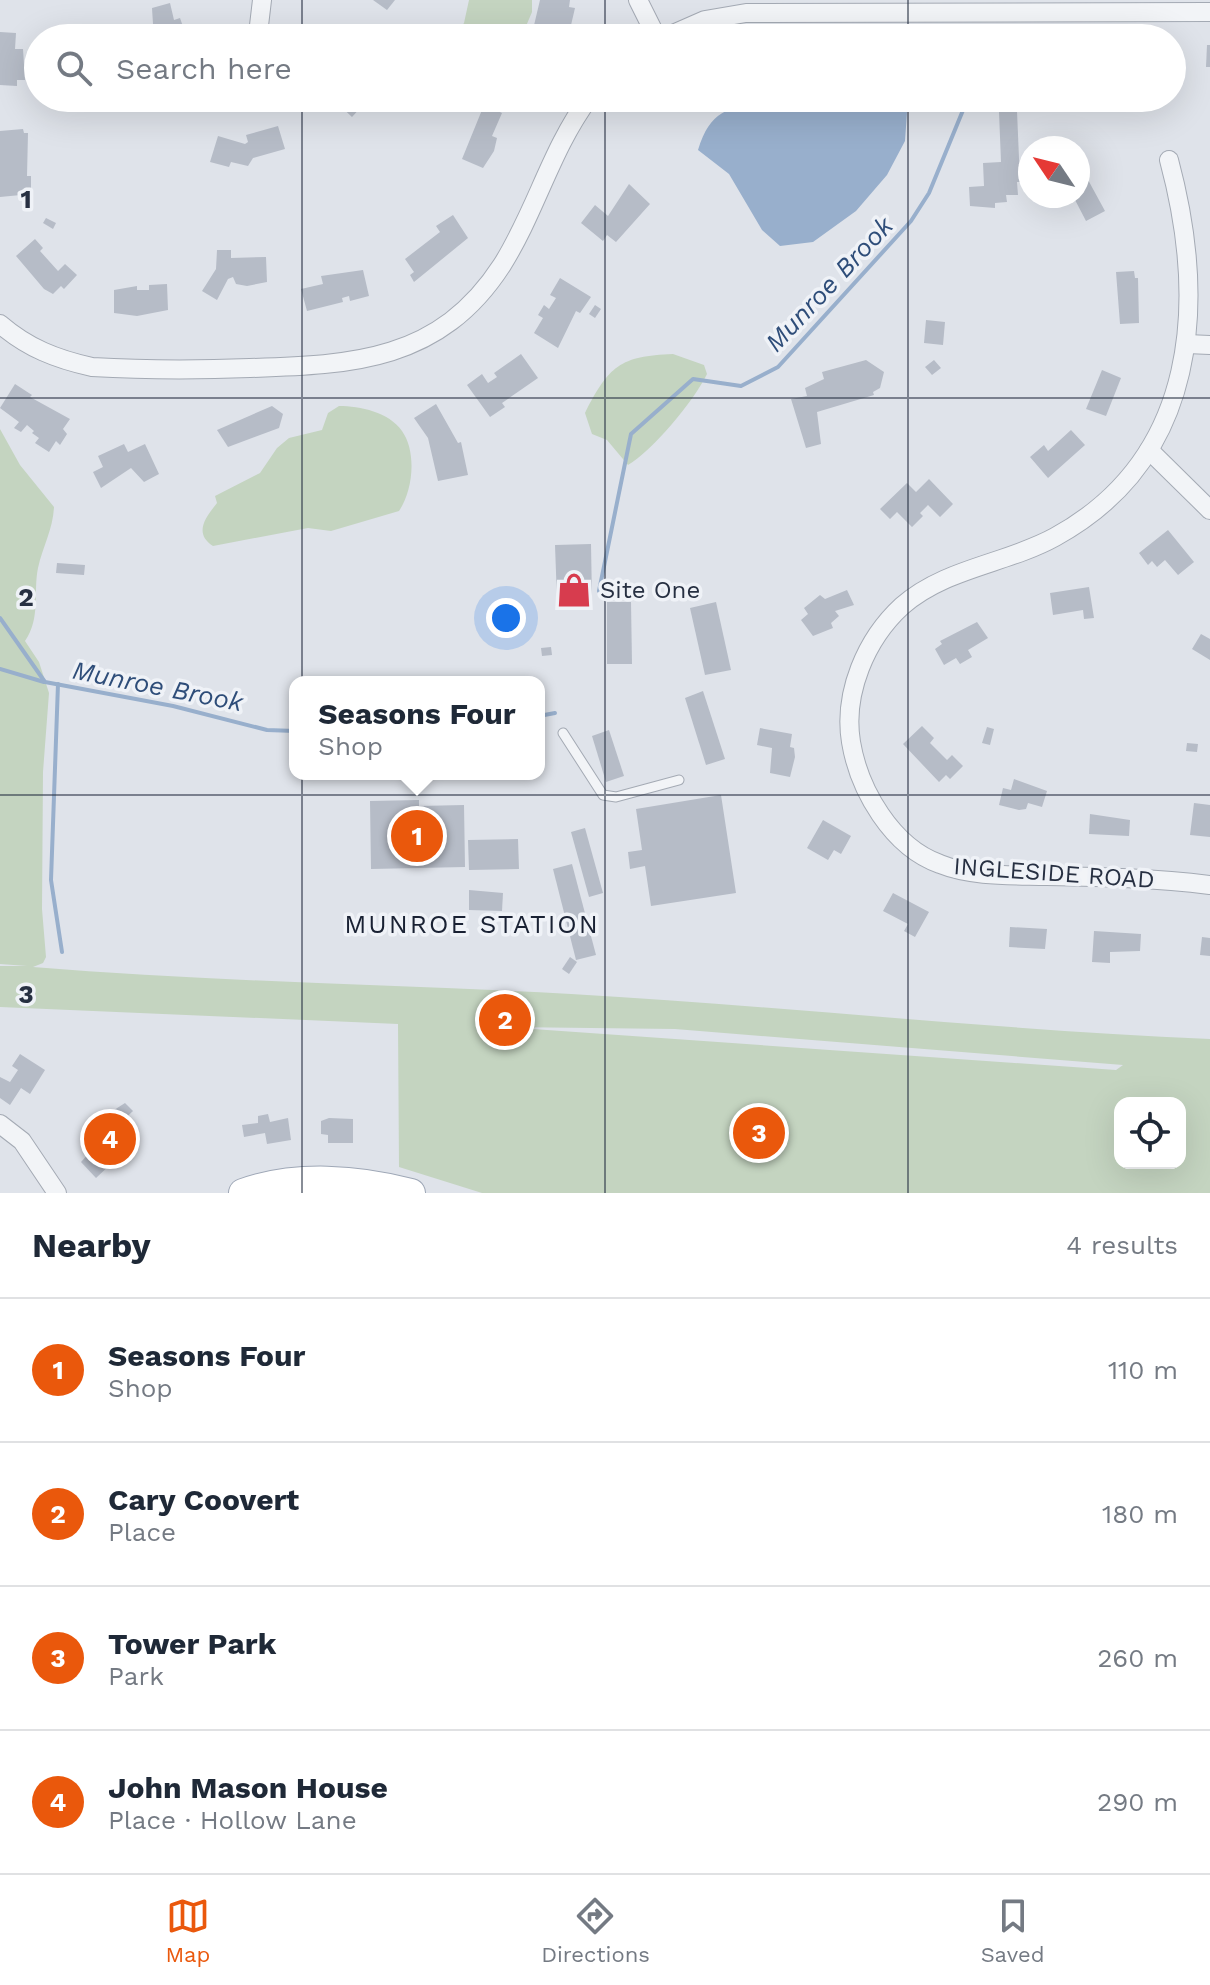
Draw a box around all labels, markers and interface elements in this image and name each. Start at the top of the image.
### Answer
search box [24,24,1186,112]
icon: search [52,46,96,90]
text: Search here [116,51,292,86]
north arrow [1018,136,1090,208]
text: 1 [20,184,32,214]
water label: Munroe Brook [759,210,900,358]
shop icon: Site One [555,571,593,609]
place label: Site One [600,576,700,604]
text: 2 [18,582,34,612]
your location [486,598,526,638]
water label: Munroe Brook [70,655,247,717]
popup [289,676,545,780]
text: Seasons Four [318,696,516,731]
text: Shop [318,731,383,761]
pin: 1 [391,806,443,866]
street label: INGLESIDE ROAD [953,852,1155,894]
district label: MUNROE STATION [344,909,600,939]
text: 3 [18,979,34,1009]
pin: 2 [479,990,531,1050]
map controls [1114,1097,1186,1169]
button: locate [1114,1097,1186,1169]
pin: 3 [733,1103,785,1163]
pin: 4 [84,1109,136,1169]
text: Nearby [32,1225,151,1265]
text: 4 results [1066,1230,1178,1260]
text: Seasons Four [108,1338,305,1373]
text: 1 [52,1355,64,1385]
text: 110 m [1108,1355,1178,1385]
text: Shop [108,1373,173,1403]
text: Cary Coovert [108,1482,299,1517]
text: 2 [50,1499,66,1529]
text: 180 m [1102,1499,1178,1529]
text: Place [108,1517,176,1547]
text: Tower Park [108,1626,276,1661]
text: 3 [50,1643,66,1673]
text: 260 m [1097,1643,1178,1673]
text: Park [108,1661,164,1691]
text: John Mason House [108,1770,388,1805]
text: 4 [50,1787,66,1817]
text: 290 m [1097,1787,1178,1817]
text: Place · Hollow Lane [108,1805,357,1835]
tab: Map [165,1894,210,1967]
tab: Directions [541,1894,650,1967]
tab: Saved [981,1894,1045,1967]

